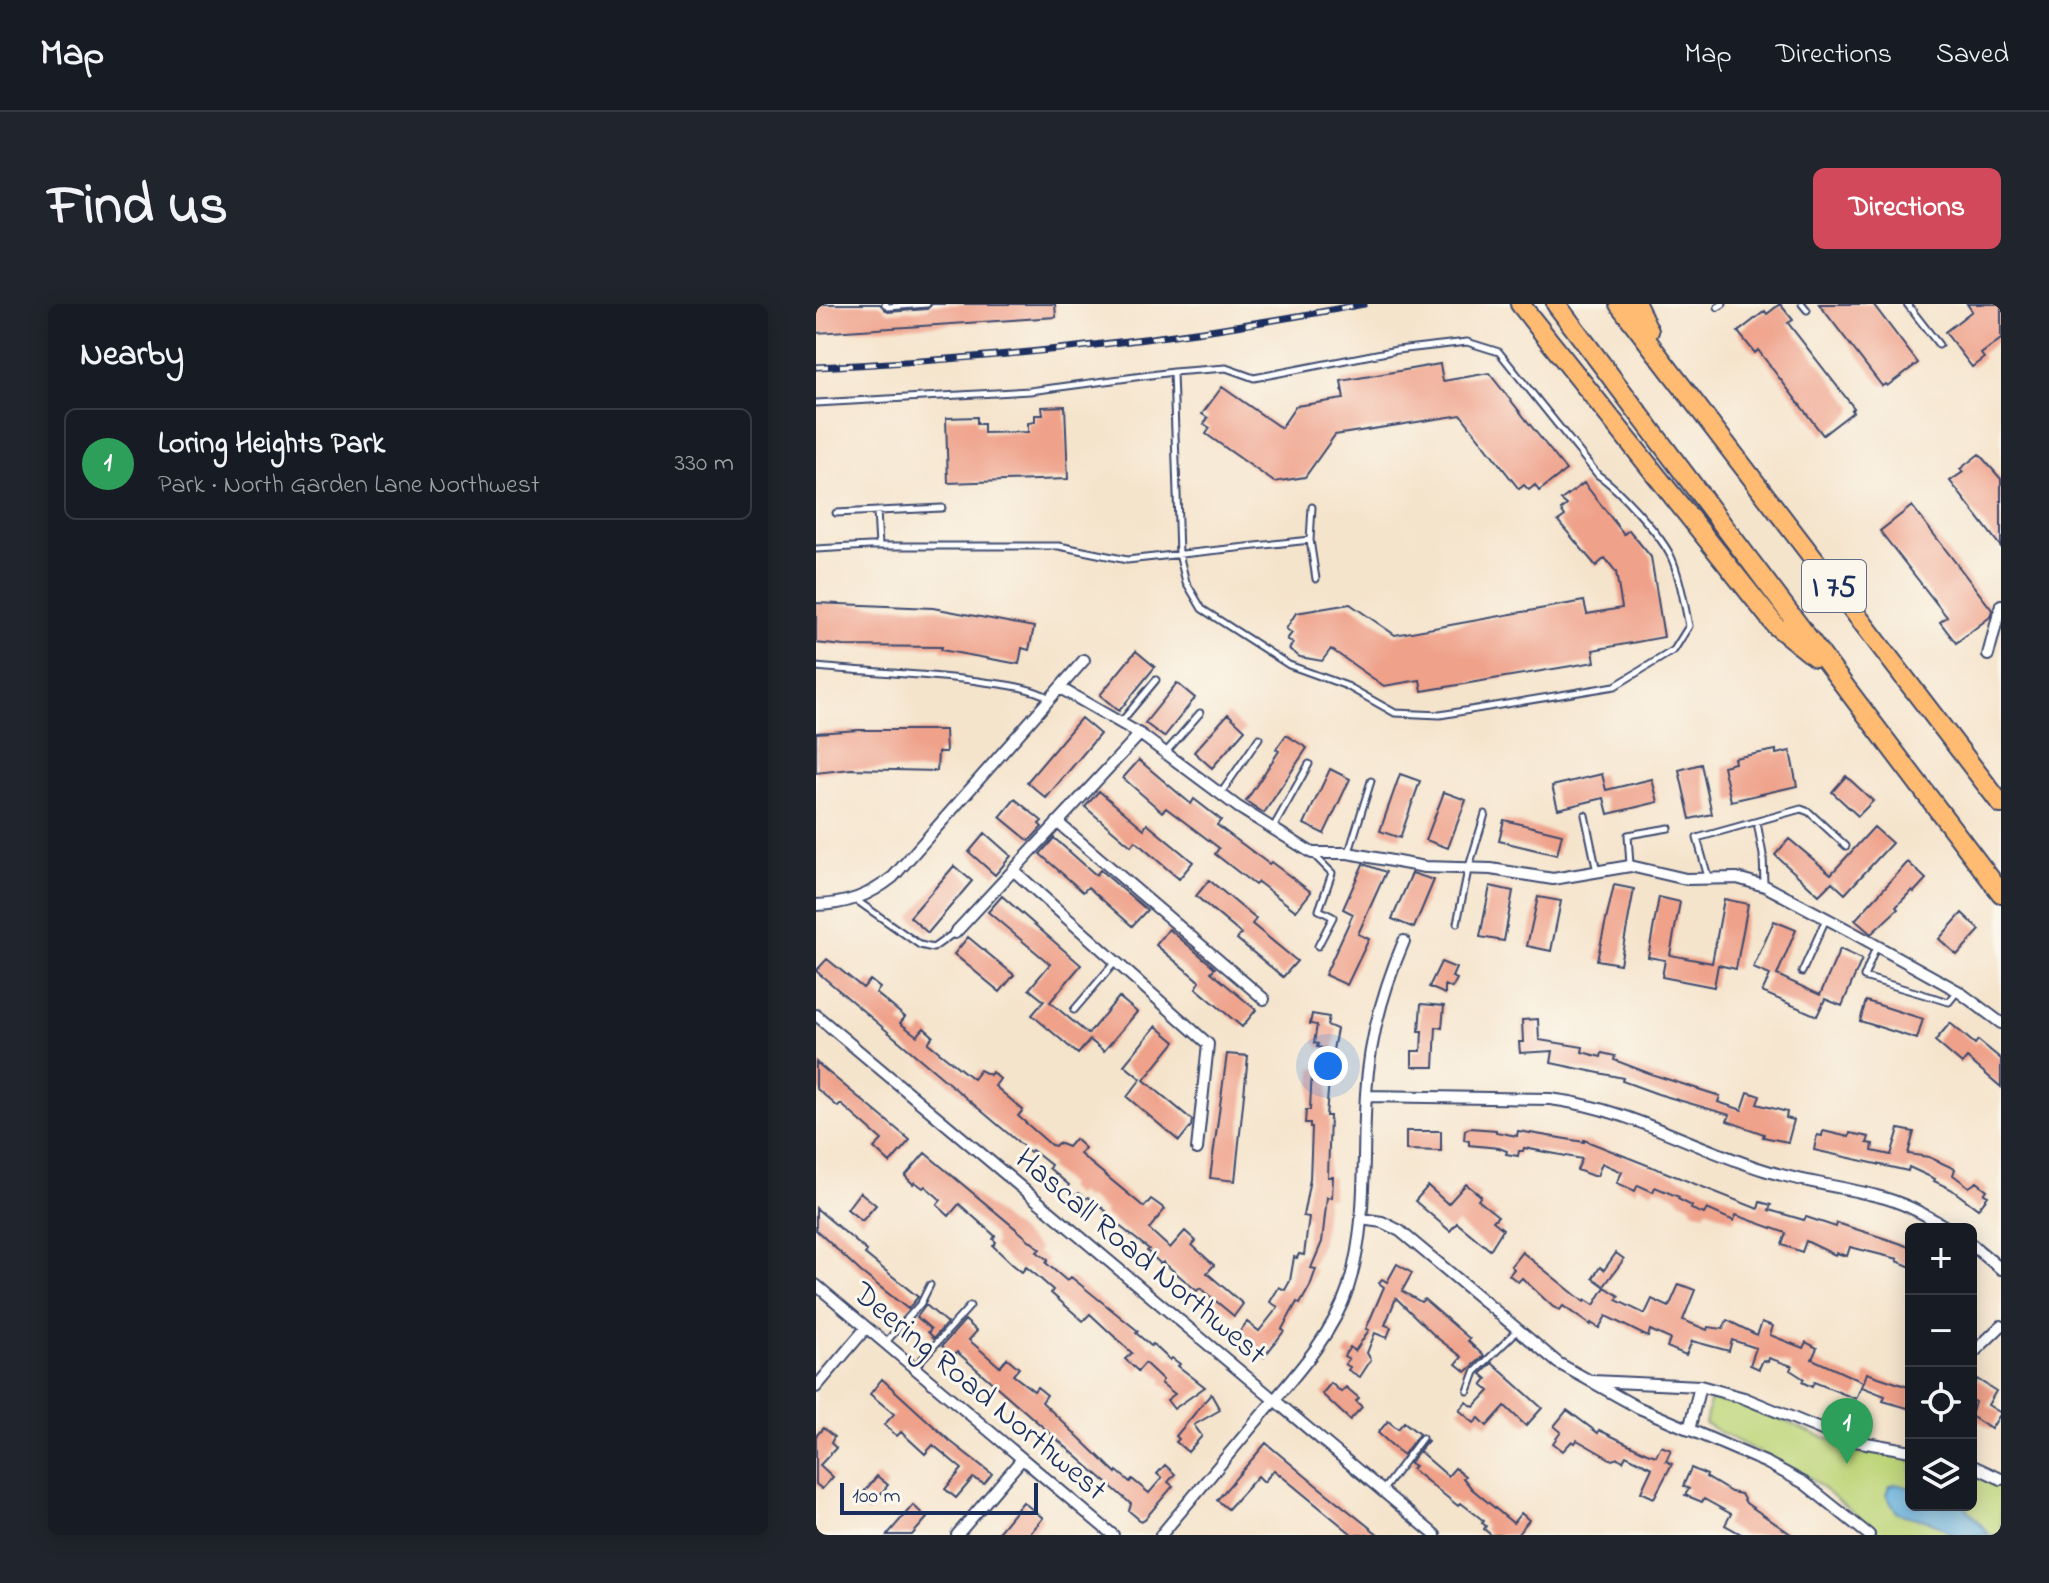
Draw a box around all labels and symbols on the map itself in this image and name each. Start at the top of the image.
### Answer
road number: I 75 [1802,560,1866,612]
your location [1308,1046,1348,1086]
street label: Hascall Road Northwest [1003,1138,1276,1378]
street label: Deering Road Northwest [840,1271,1117,1514]
pin: 1 [1821,1398,1873,1464]
scale bar [840,1479,1038,1515]

